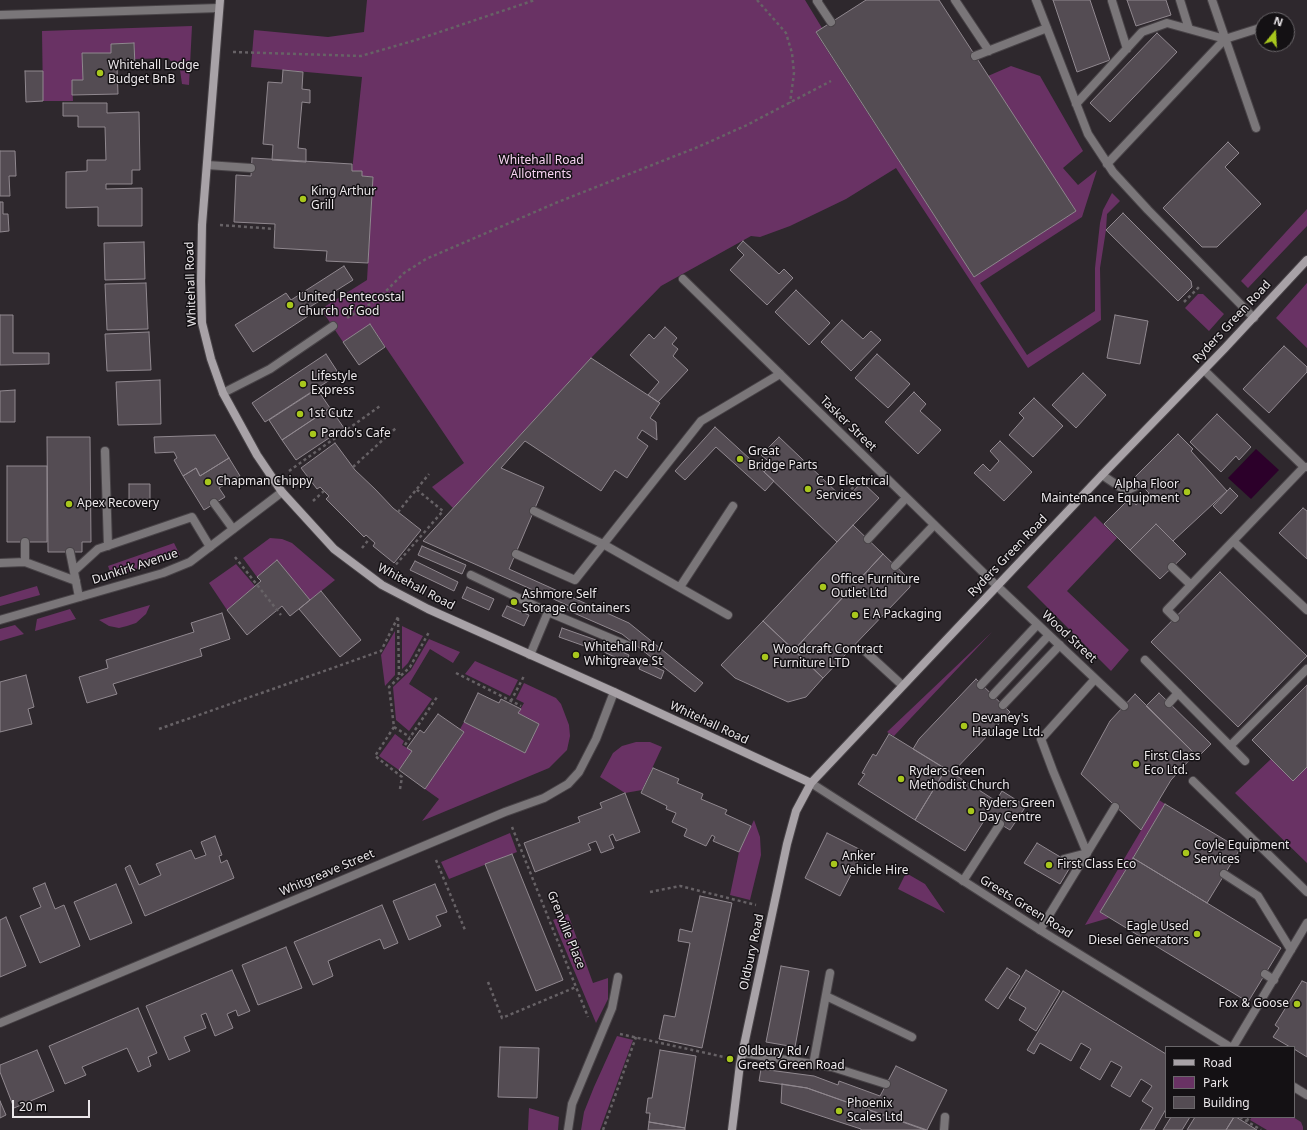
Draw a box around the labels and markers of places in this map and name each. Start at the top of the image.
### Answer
place label: Whitehall Lodge Budget BnB [108,59,199,87]
marker: Whitehall Lodge Budget BnB [95,68,105,78]
place label: King Arthur Grill [311,185,376,213]
marker: King Arthur Grill [298,194,308,204]
place label: United Pentecostal Church of God [298,291,404,319]
marker: United Pentecostal Church of God [285,300,295,310]
place label: Lifestyle Express [311,370,357,398]
marker: Lifestyle Express [298,379,308,389]
place label: 1st Cutz [308,407,353,421]
marker: 1st Cutz [295,409,305,419]
place label: Pardo's Cafe [321,427,391,441]
marker: Pardo's Cafe [308,429,318,439]
place label: Great Bridge Parts [748,445,818,473]
marker: Great Bridge Parts [735,454,745,464]
place label: Chapman Chippy [216,475,312,489]
place label: C D Electrical Services [816,475,889,503]
marker: Chapman Chippy [203,477,213,487]
place label: Alpha Floor Maintenance Equipment [1041,478,1179,506]
marker: C D Electrical Services [803,484,813,494]
marker: Alpha Floor Maintenance Equipment [1182,487,1192,497]
place label: Apex Recovery [77,497,159,511]
marker: Apex Recovery [64,499,74,509]
place label: Office Furniture Outlet Ltd [831,573,920,601]
marker: Office Furniture Outlet Ltd [818,582,828,592]
place label: Ashmore Self Storage Containers [522,588,630,616]
marker: Ashmore Self Storage Containers [509,597,519,607]
place label: E A Packaging [863,608,942,622]
marker: E A Packaging [850,610,860,620]
place label: Whitehall Rd / Whitgreave St [584,641,663,669]
place label: Woodcraft Contract Furniture LTD [773,643,883,671]
marker: Whitehall Rd / Whitgreave St [571,650,581,660]
marker: Woodcraft Contract Furniture LTD [760,652,770,662]
place label: Devaney's Haulage Ltd. [972,712,1043,740]
marker: Devaney's Haulage Ltd. [959,721,969,731]
place label: First Class Eco Ltd. [1144,750,1200,778]
marker: First Class Eco Ltd. [1131,759,1141,769]
place label: Ryders Green Methodist Church [909,765,1010,793]
marker: Ryders Green Methodist Church [896,774,906,784]
place label: Ryders Green Day Centre [979,797,1055,825]
marker: Ryders Green Day Centre [966,806,976,816]
place label: Coyle Equipment Services [1194,839,1289,867]
marker: Coyle Equipment Services [1181,848,1191,858]
place label: Anker Vehicle Hire [842,850,908,878]
place label: First Class Eco [1057,858,1136,872]
marker: Anker Vehicle Hire [829,859,839,869]
marker: First Class Eco [1044,860,1054,870]
place label: Eagle Used Diesel Generators [1088,920,1189,948]
marker: Eagle Used Diesel Generators [1192,929,1202,939]
place label: Fox & Goose [1219,997,1289,1011]
marker: Fox & Goose [1292,999,1302,1009]
place label: Oldbury Rd / Greets Green Road [738,1045,845,1073]
marker: Oldbury Rd / Greets Green Road [725,1054,735,1064]
place label: Phoenix Scales Ltd [847,1097,903,1125]
marker: Phoenix Scales Ltd [834,1106,844,1116]

